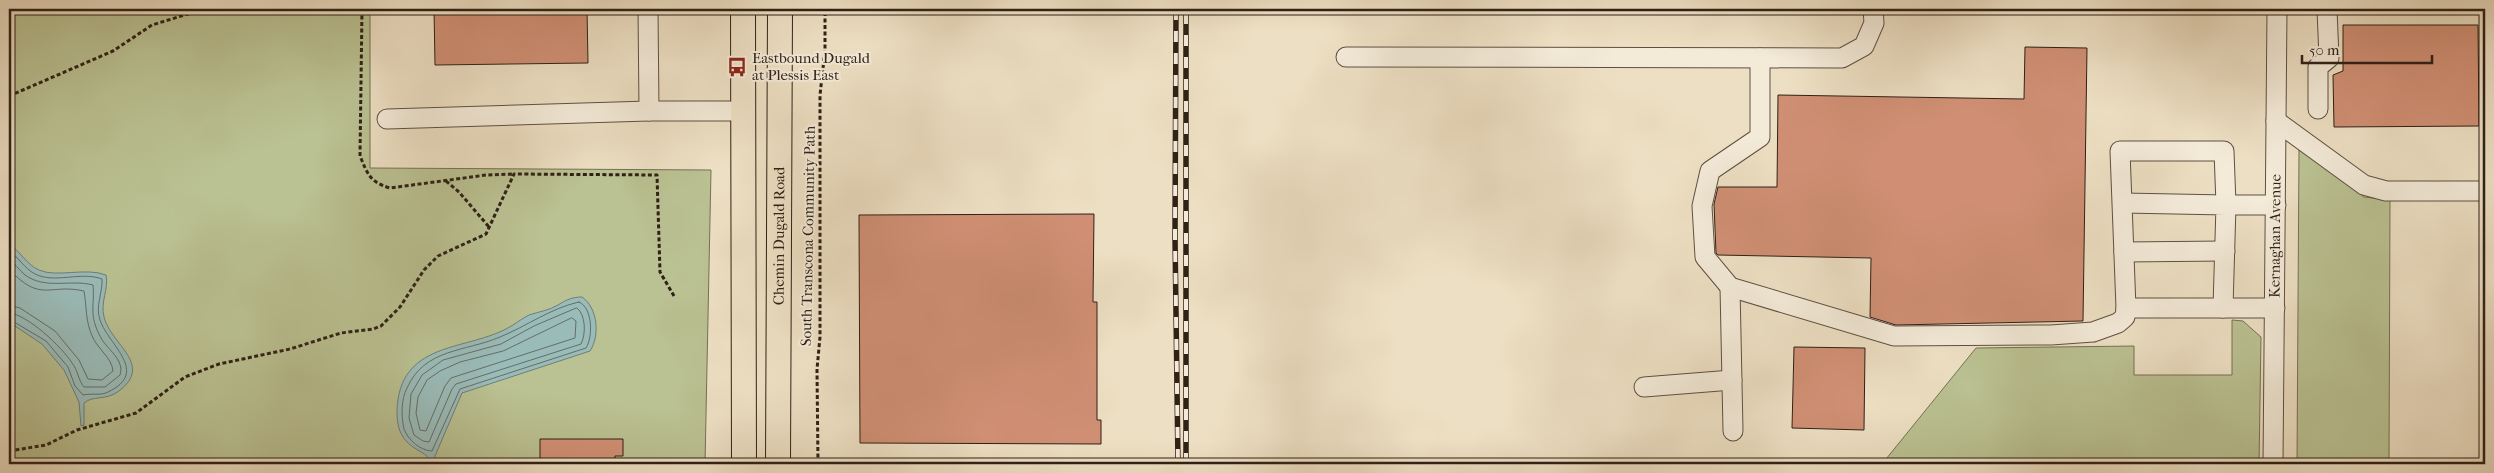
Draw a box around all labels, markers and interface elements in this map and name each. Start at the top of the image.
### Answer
scale bar [2302,32,2432,64]
text: 50 m [2309,41,2340,59]
place label: Eastbound Dugald at Plessis East [752,49,871,84]
bus stop icon: Eastbound Dugald at Plessis East [726,56,748,78]
street label: South Transcona Community Path [797,125,819,346]
street label: Chemin Dugald Road [770,166,788,305]
street label: Kernaghan Avenue [2265,173,2285,298]

